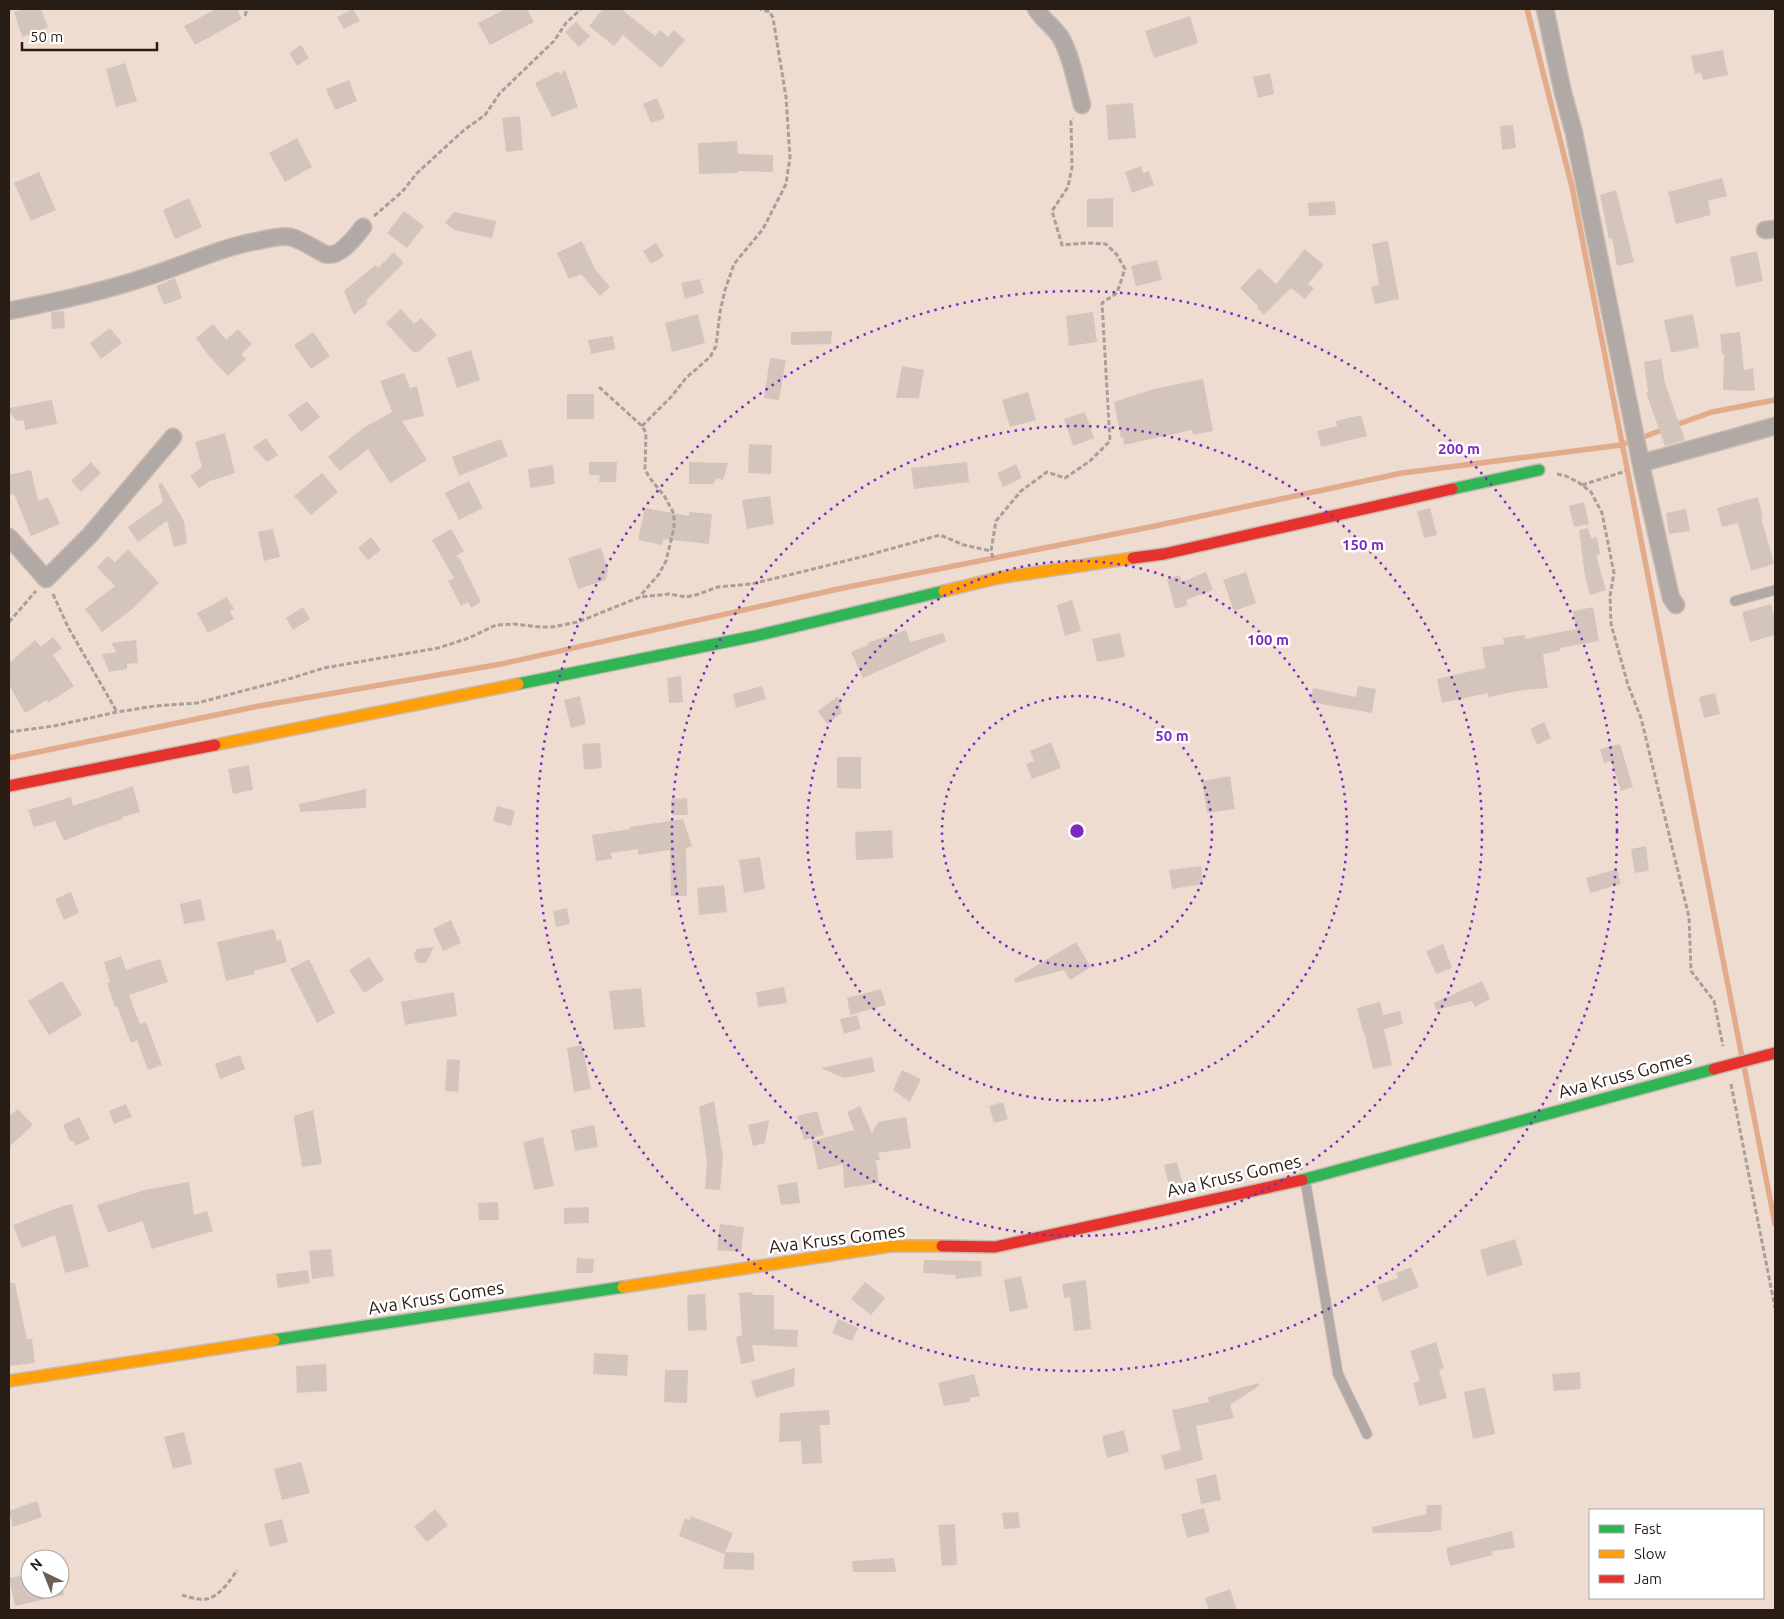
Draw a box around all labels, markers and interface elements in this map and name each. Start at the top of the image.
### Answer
scale bar [22,20,158,52]
text: 50 m [30,28,63,45]
text: 200 m [1438,440,1480,457]
text: 150 m [1342,536,1384,553]
text: 100 m [1247,631,1289,648]
text: 50 m [1155,727,1189,744]
centre of rings [1068,822,1086,840]
street label: Ava Kruss Gomes [1556,1047,1694,1101]
street label: Ava Kruss Gomes [1165,1150,1303,1200]
street label: Ava Kruss Gomes [768,1220,906,1256]
street label: Ava Kruss Gomes [367,1276,505,1318]
legend [1589,1509,1764,1599]
text: Fast [1634,1520,1662,1537]
text: Slow [1634,1545,1667,1562]
north arrow [20,1549,70,1599]
text: N [27,1555,45,1574]
text: Jam [1634,1570,1662,1587]

